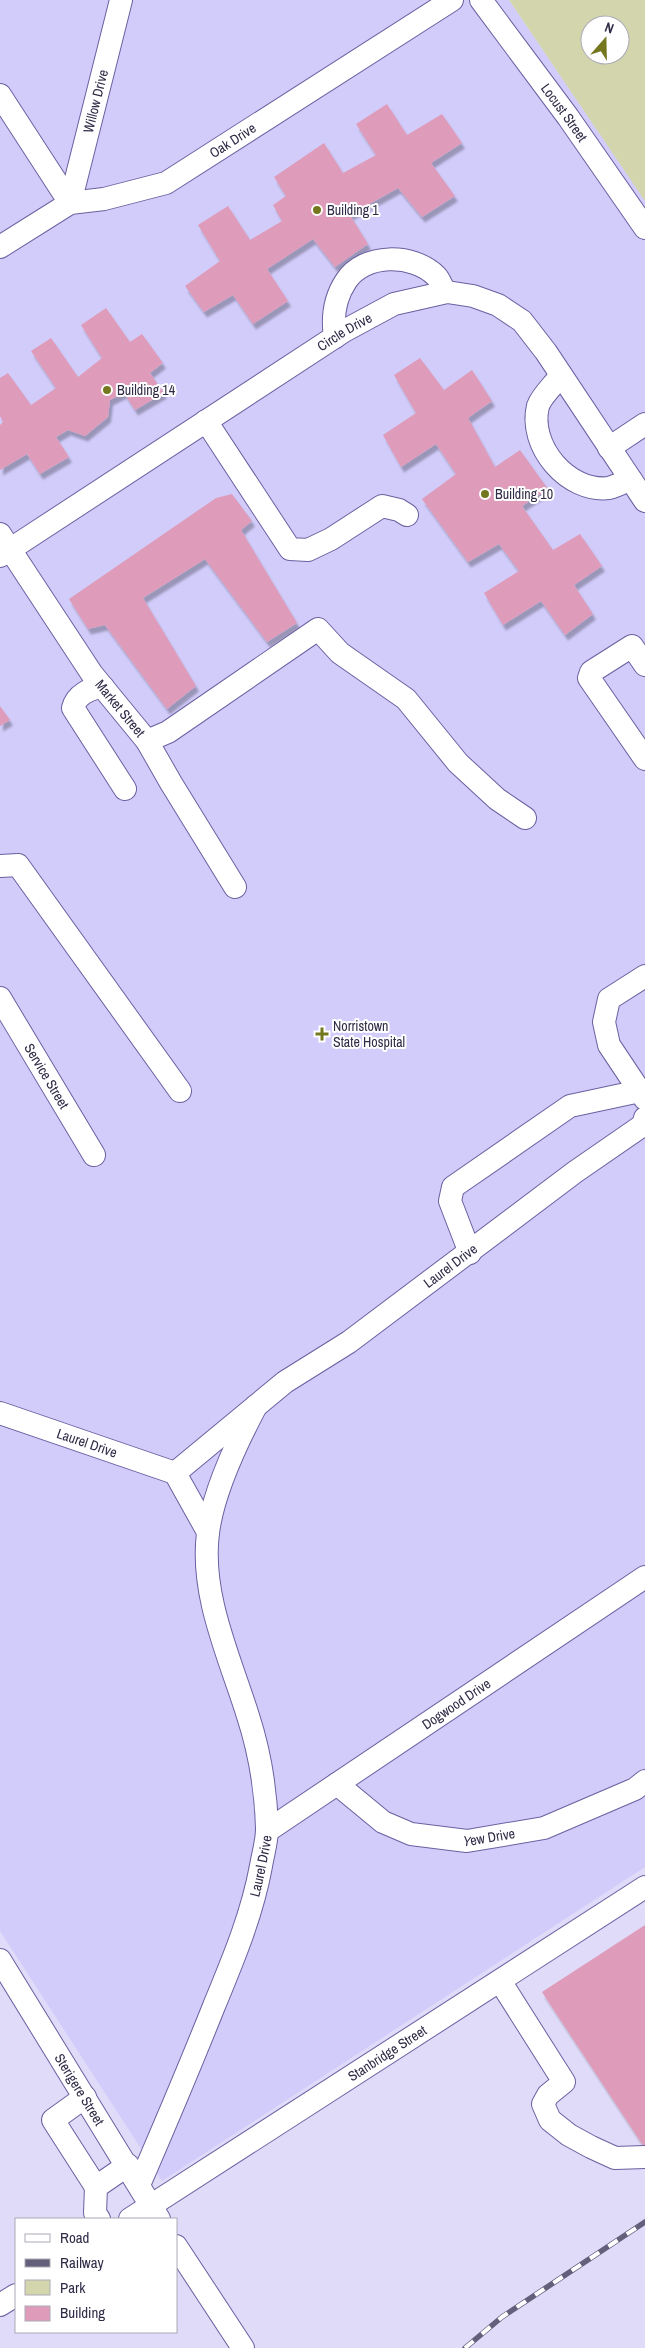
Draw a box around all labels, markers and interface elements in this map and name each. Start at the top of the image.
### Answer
north arrow [580,15,630,65]
text: N [602,18,616,38]
street label: Willow Drive [79,68,112,135]
street label: Locust Street [537,80,591,145]
street label: Oak Drive [206,119,259,162]
place label: Building 1 [327,201,379,219]
marker: Building 1 [311,204,323,216]
street label: Circle Drive [314,309,375,355]
place label: Building 14 [117,381,176,399]
marker: Building 14 [101,384,113,396]
place label: Building 10 [495,485,553,503]
marker: Building 10 [479,488,491,500]
street label: Market Street [91,676,149,741]
place label: Norristown State Hospital [333,1017,405,1051]
marker: Norristown State Hospital [315,1027,329,1041]
street label: Service Street [20,1040,73,1112]
street label: Laurel Drive [420,1240,481,1292]
street label: Laurel Drive [54,1424,120,1462]
street label: Dogwood Drive [418,1674,494,1733]
street label: Yew Drive [462,1824,516,1850]
street label: Laurel Drive [245,1834,276,1899]
street label: Stanbridge Street [344,2021,430,2085]
street label: Sterigere Street [51,2050,108,2129]
legend [15,2218,178,2333]
text: Road [60,2227,89,2248]
text: Railway [60,2252,105,2273]
text: Park [60,2277,86,2298]
text: Building [60,2302,105,2323]

